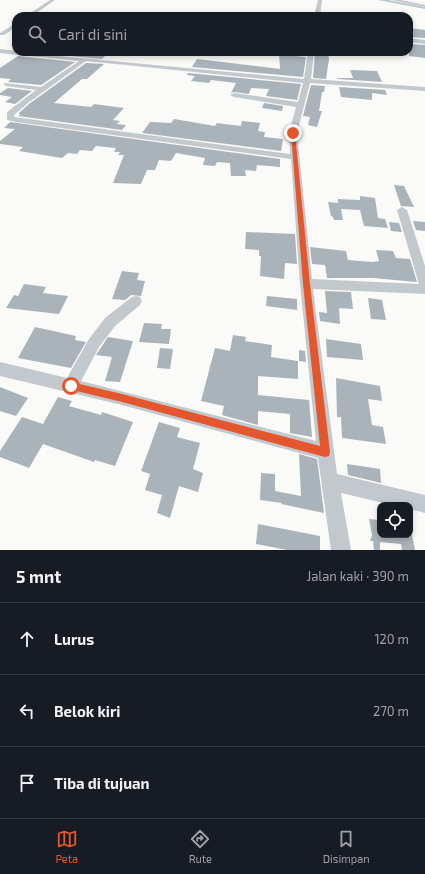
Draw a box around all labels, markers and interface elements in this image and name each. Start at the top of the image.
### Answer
search box [12,12,413,56]
icon: search [26,23,48,45]
text: Cari di sini [58,25,127,43]
route end [284,124,302,142]
route start [62,377,80,395]
map controls [377,502,413,538]
button: locate [377,502,413,538]
text: 5 mnt [16,566,61,586]
text: Jalan kaki · 390 m [307,568,409,584]
icon: ahead [16,628,38,650]
text: Lurus [54,630,94,648]
text: 120 m [374,631,409,647]
icon: left [16,700,38,722]
text: Belok kiri [54,702,120,720]
text: 270 m [373,703,409,719]
icon: arrive [16,772,38,794]
text: Tiba di tujuan [54,774,150,792]
tab: Peta [55,828,78,865]
tab: Rute [189,828,212,865]
tab: Disimpan [323,828,370,865]

